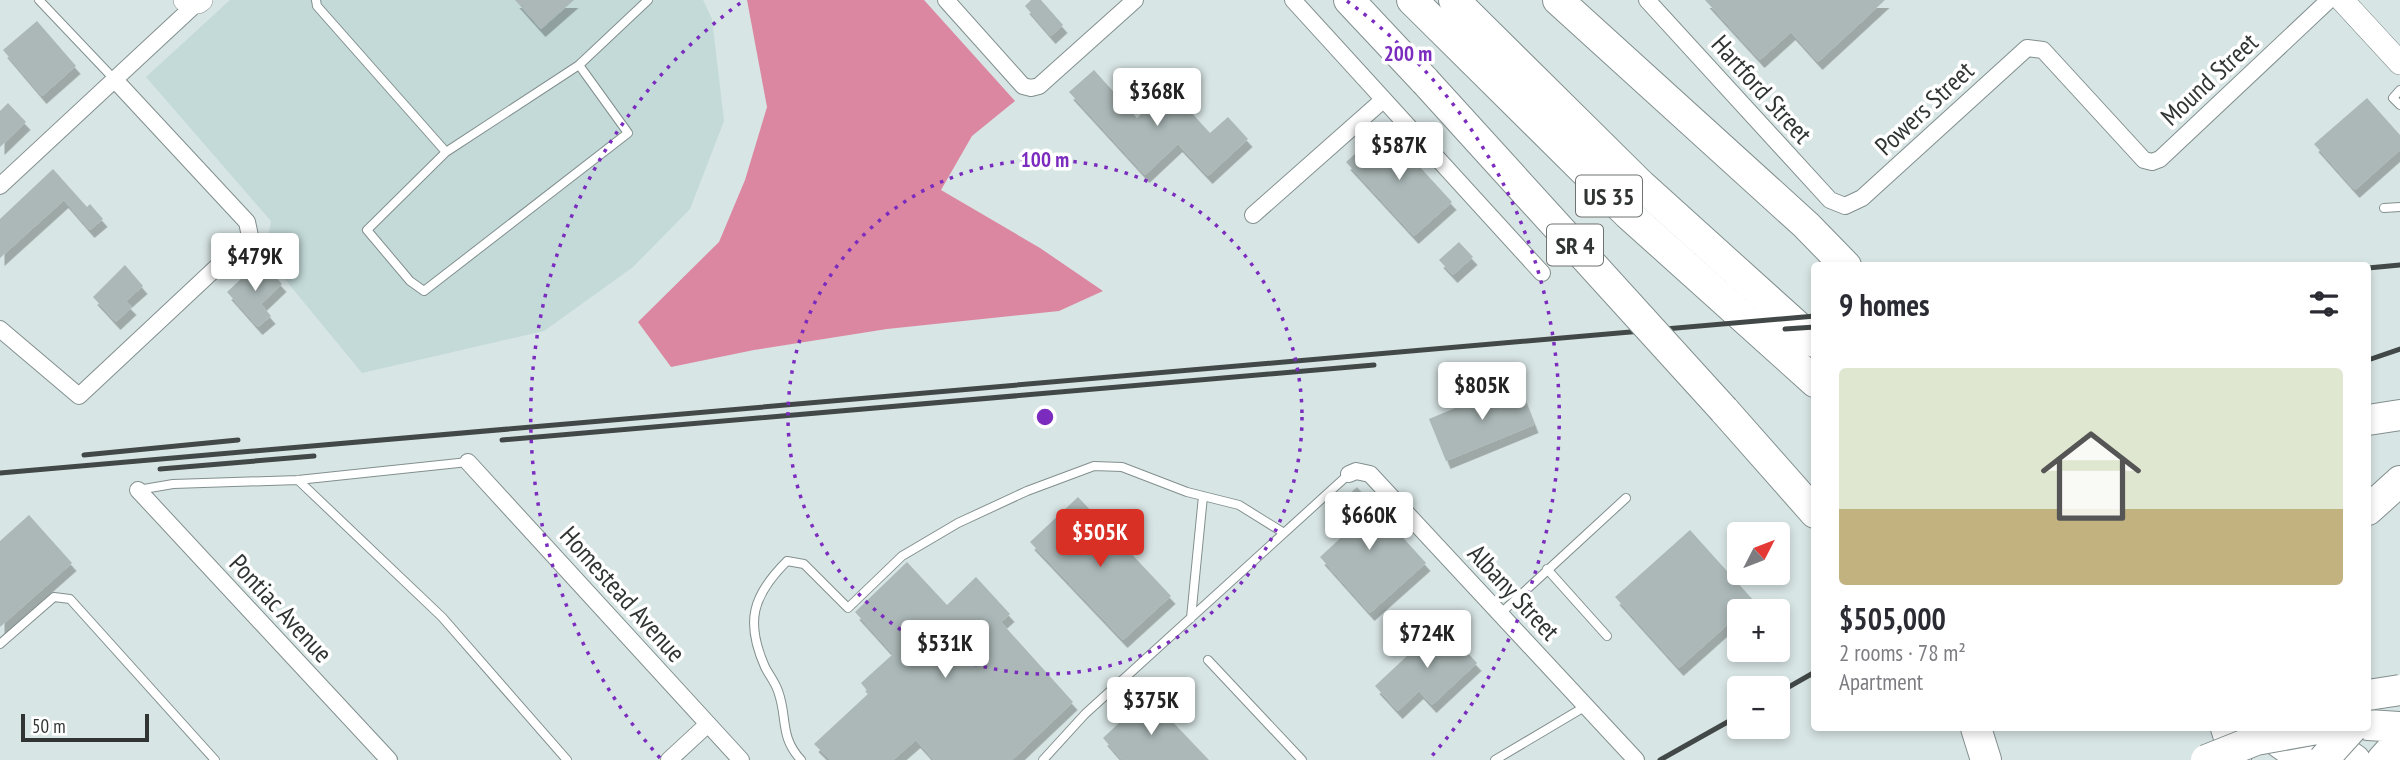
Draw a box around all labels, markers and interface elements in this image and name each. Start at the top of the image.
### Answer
street label: Mound Street [2153,26,2265,132]
street label: Hartford Street [1705,28,1819,150]
text: 200 m [1384,40,1432,67]
street label: Powers Street [1868,54,1980,162]
pin: $368K [1108,68,1206,128]
text: $368K [1129,76,1185,105]
pin: $587K [1350,122,1448,182]
text: $587K [1371,130,1427,159]
text: 100 m [1021,146,1069,173]
road number: US 35 [1576,176,1642,216]
road number: SR 4 [1547,224,1603,266]
pin: $479K [206,233,304,293]
text: $479K [227,241,283,270]
text: 9 homes [1839,285,1930,324]
icon: filters [2305,285,2343,323]
pin: $805K [1433,362,1531,422]
text: $805K [1454,370,1510,399]
centre of rings [1033,405,1057,429]
icon: home [2028,413,2154,539]
pin: $660K [1320,492,1418,552]
text: $660K [1341,500,1397,529]
pin: $505K [1051,510,1149,569]
text: $505K [1072,517,1128,546]
street label: Homestead Avenue [553,519,693,669]
north arrow [1727,522,1790,584]
map controls [1727,522,1790,739]
street label: Albany Street [1461,537,1567,647]
street label: Pontiac Avenue [223,547,339,669]
button: + [1727,599,1790,662]
text: $505,000 [1839,599,1946,638]
pin: $724K [1378,610,1476,670]
text: $724K [1399,618,1455,647]
pin: $531K [896,620,994,680]
text: $531K [917,628,973,657]
text: 2 rooms · 78 m² [1839,638,1966,667]
text: Apartment [1839,667,1923,696]
button: − [1727,676,1790,739]
pin: $375K [1102,678,1200,737]
text: $375K [1123,685,1179,714]
scale bar [21,711,149,743]
text: 50 m [32,714,66,738]

